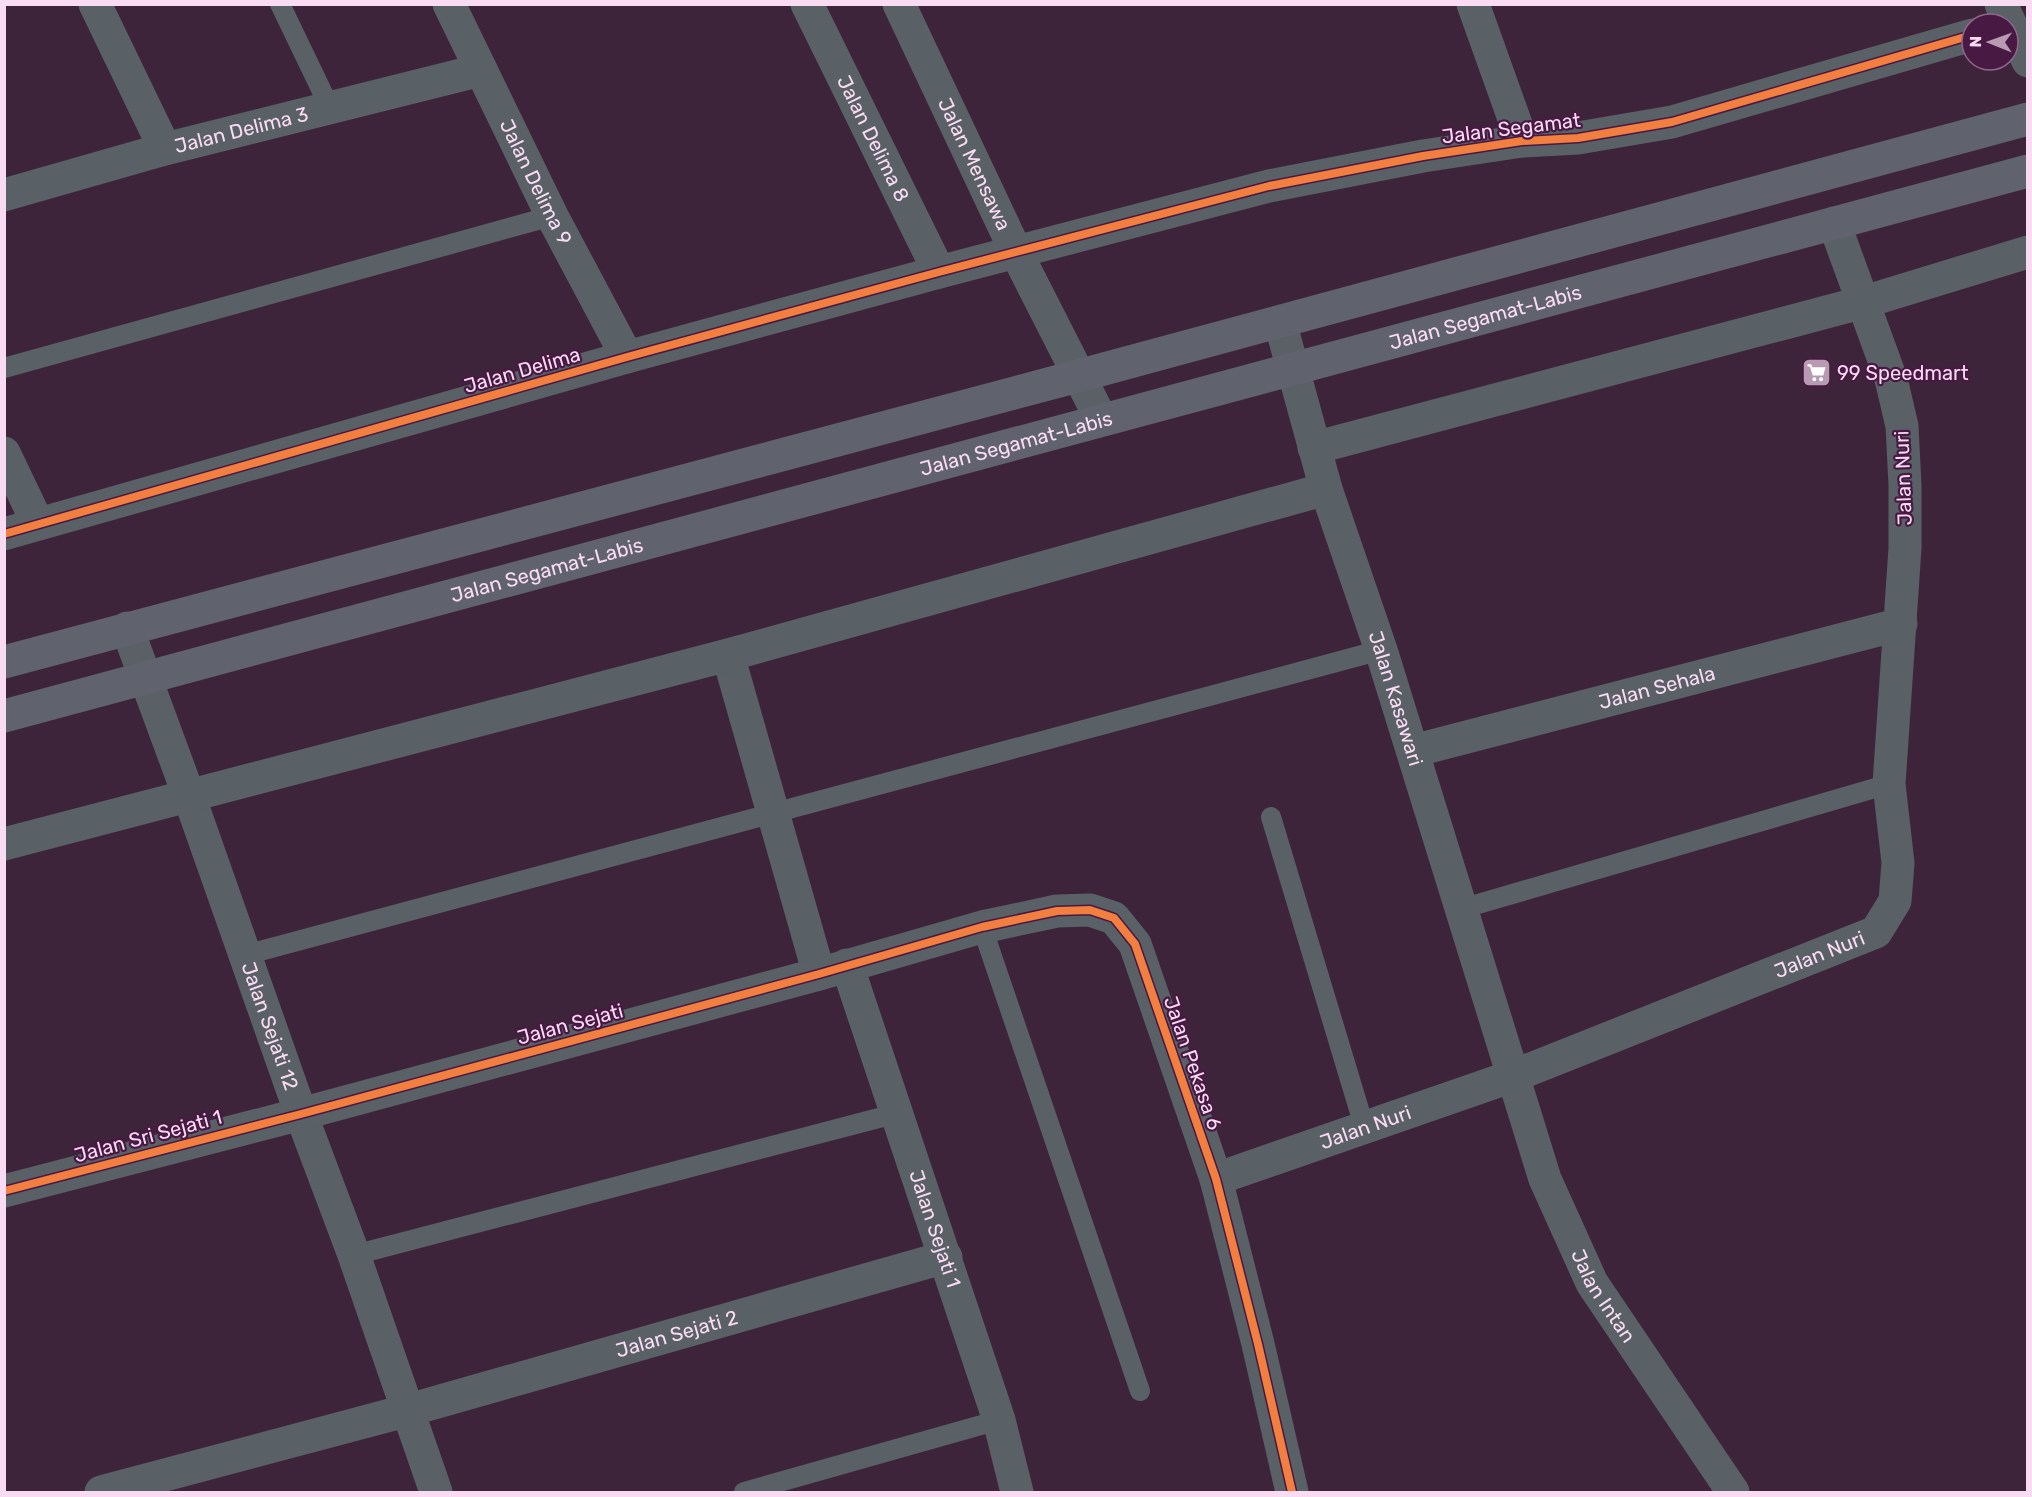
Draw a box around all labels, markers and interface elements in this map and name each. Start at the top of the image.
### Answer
north arrow [1960,12,2020,72]
text: N [1966,36,1985,48]
street label: Jalan Delima 8 [832,71,914,206]
street label: Jalan Mensawa [933,94,1016,234]
street label: Jalan Delima 3 [172,102,311,158]
street label: Jalan Segamat [1440,108,1582,148]
street label: Jalan Delima 9 [495,115,577,249]
street label: Jalan Segamat-Labis [1386,280,1584,355]
street label: Jalan Delima [461,342,583,398]
supermarket icon: 99 Speedmart [1800,357,1832,389]
place label: 99 Speedmart [1837,361,1969,385]
street label: Jalan Segamat-Labis [917,406,1115,481]
street label: Jalan Nuri [1889,430,1917,526]
street label: Jalan Segamat-Labis [448,532,646,607]
street label: Jalan Kasawari [1363,628,1428,769]
street label: Jalan Sehala [1596,661,1718,714]
street label: Jalan Nuri [1771,926,1868,983]
street label: Jalan Sejati 12 [236,959,304,1093]
street label: Jalan Pekasa 6 [1159,993,1227,1133]
street label: Jalan Sejati [514,998,626,1050]
street label: Jalan Nuri [1316,1100,1414,1154]
street label: Jalan Sri Sejati 1 [71,1105,225,1167]
street label: Jalan Sejati 1 [904,1167,966,1291]
street label: Jalan Intan [1566,1245,1641,1347]
street label: Jalan Sejati 2 [613,1305,740,1363]

